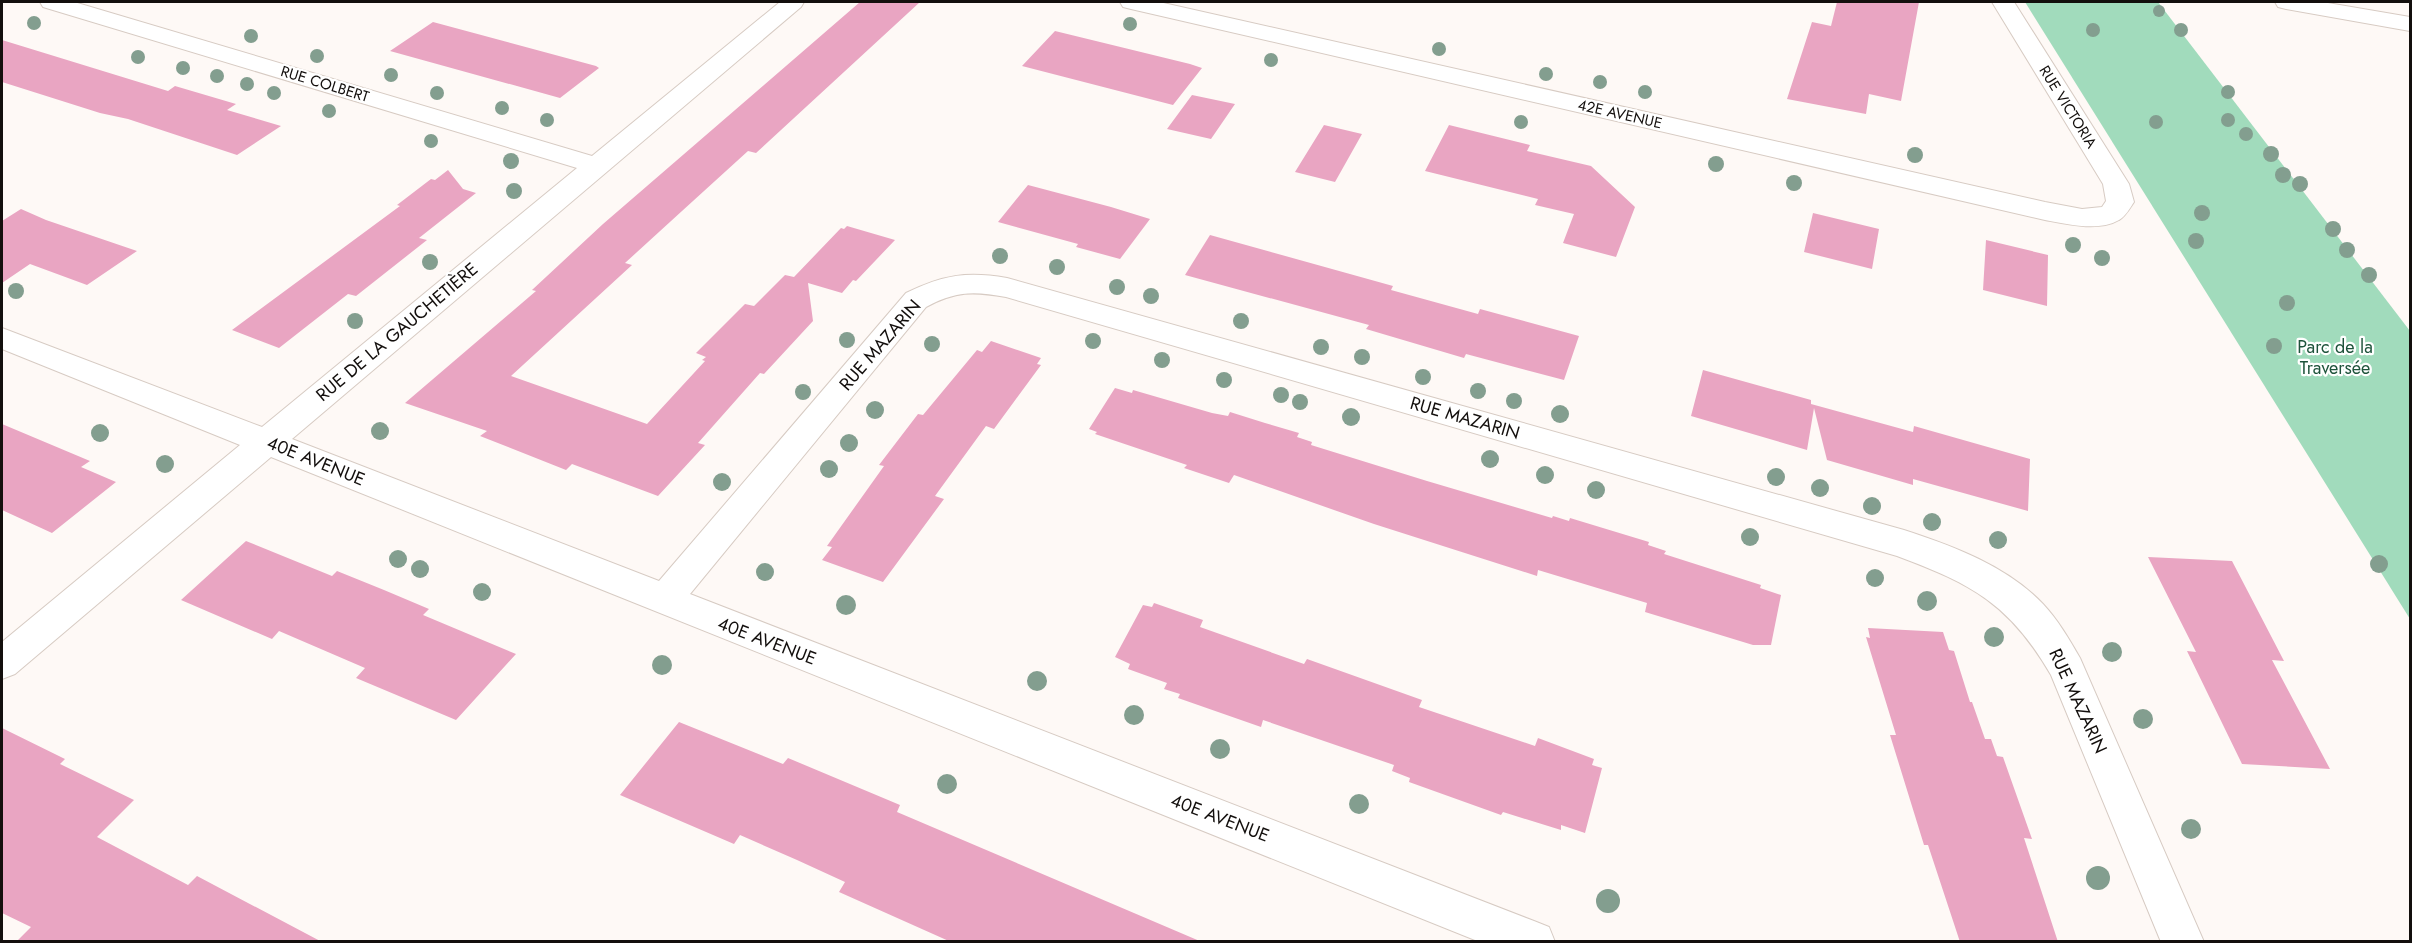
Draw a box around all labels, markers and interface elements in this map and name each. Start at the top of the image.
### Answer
street label: RUE COLBERT [278,60,372,108]
street label: RUE VICTORIA [2034,61,2102,153]
street label: 42E AVENUE [1576,94,1664,134]
street label: RUE DE LA GAUCHETIÈRE [310,256,484,408]
street label: RUE MAZARIN [833,294,927,396]
park label: Parc de la Traversée [2297,334,2373,381]
street label: RUE MAZARIN [1407,390,1523,446]
street label: 40E AVENUE [263,430,369,492]
street label: 40E AVENUE [714,610,820,672]
street label: RUE MAZARIN [2042,644,2114,758]
street label: 40E AVENUE [1167,787,1273,849]

